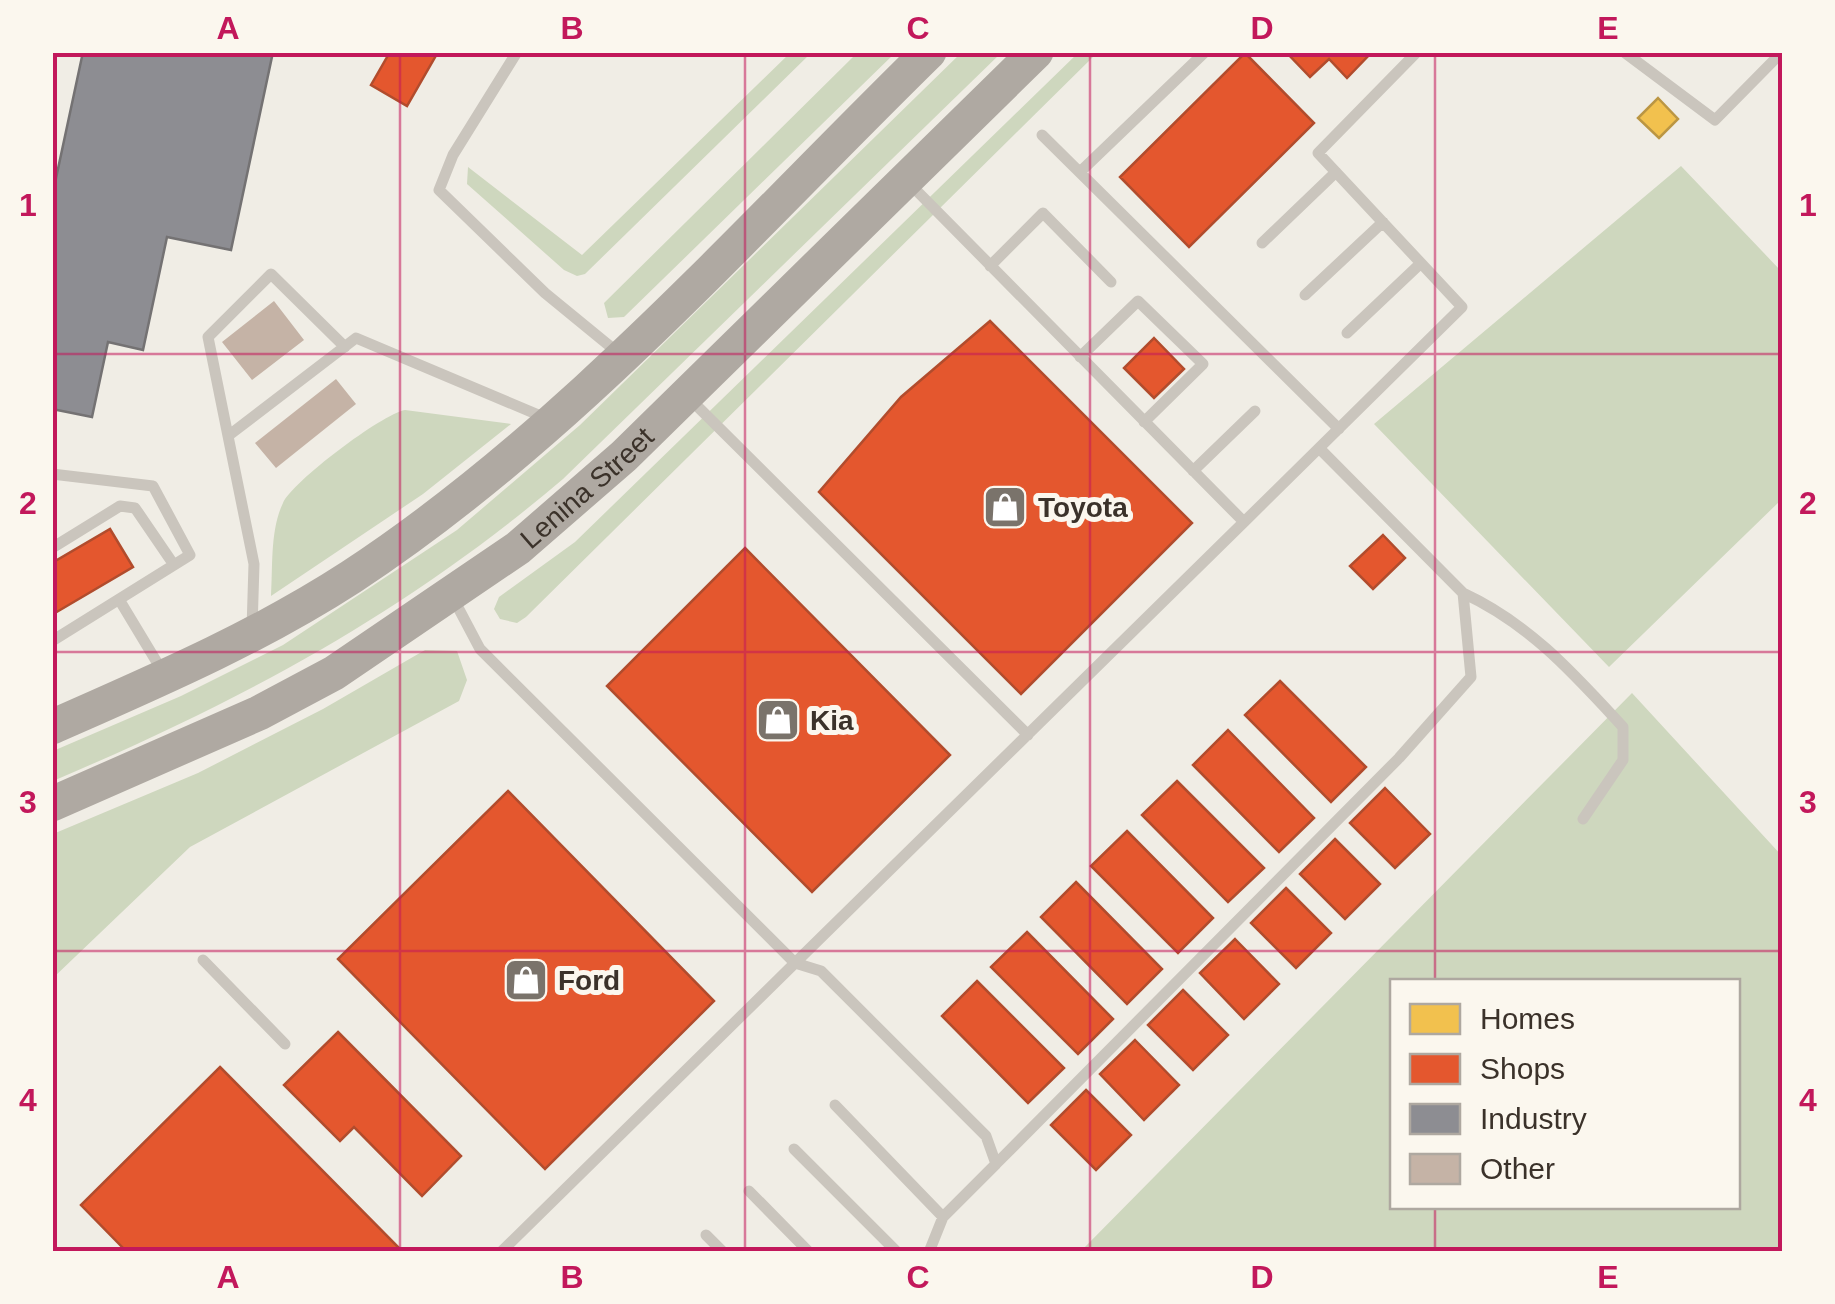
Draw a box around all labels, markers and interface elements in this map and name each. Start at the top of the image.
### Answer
text: A [216,10,240,46]
text: B [560,10,584,46]
text: C [906,10,930,46]
text: D [1250,10,1274,46]
text: E [1597,10,1619,46]
text: 1 [19,187,37,223]
text: 1 [1799,187,1817,223]
street label: Lenina Street [514,421,660,555]
shop icon: Toyota [982,484,1028,530]
text: 2 [19,485,37,521]
text: 2 [1799,485,1817,521]
place label: Toyota [1038,492,1128,523]
shop icon: Kia [755,697,801,743]
place label: Kia [810,705,854,736]
text: 3 [19,784,37,820]
text: 3 [1799,784,1817,820]
shop icon: Ford [503,957,549,1003]
place label: Ford [558,965,620,996]
legend [1390,979,1740,1209]
text: Homes [1480,1002,1575,1035]
text: Shops [1480,1052,1565,1085]
text: 4 [19,1082,37,1118]
text: 4 [1799,1082,1817,1118]
text: Industry [1480,1102,1587,1135]
text: Other [1480,1152,1555,1185]
text: A [216,1259,240,1295]
text: B [560,1259,584,1295]
text: C [906,1259,930,1295]
text: D [1250,1259,1274,1295]
text: E [1597,1259,1619,1295]

